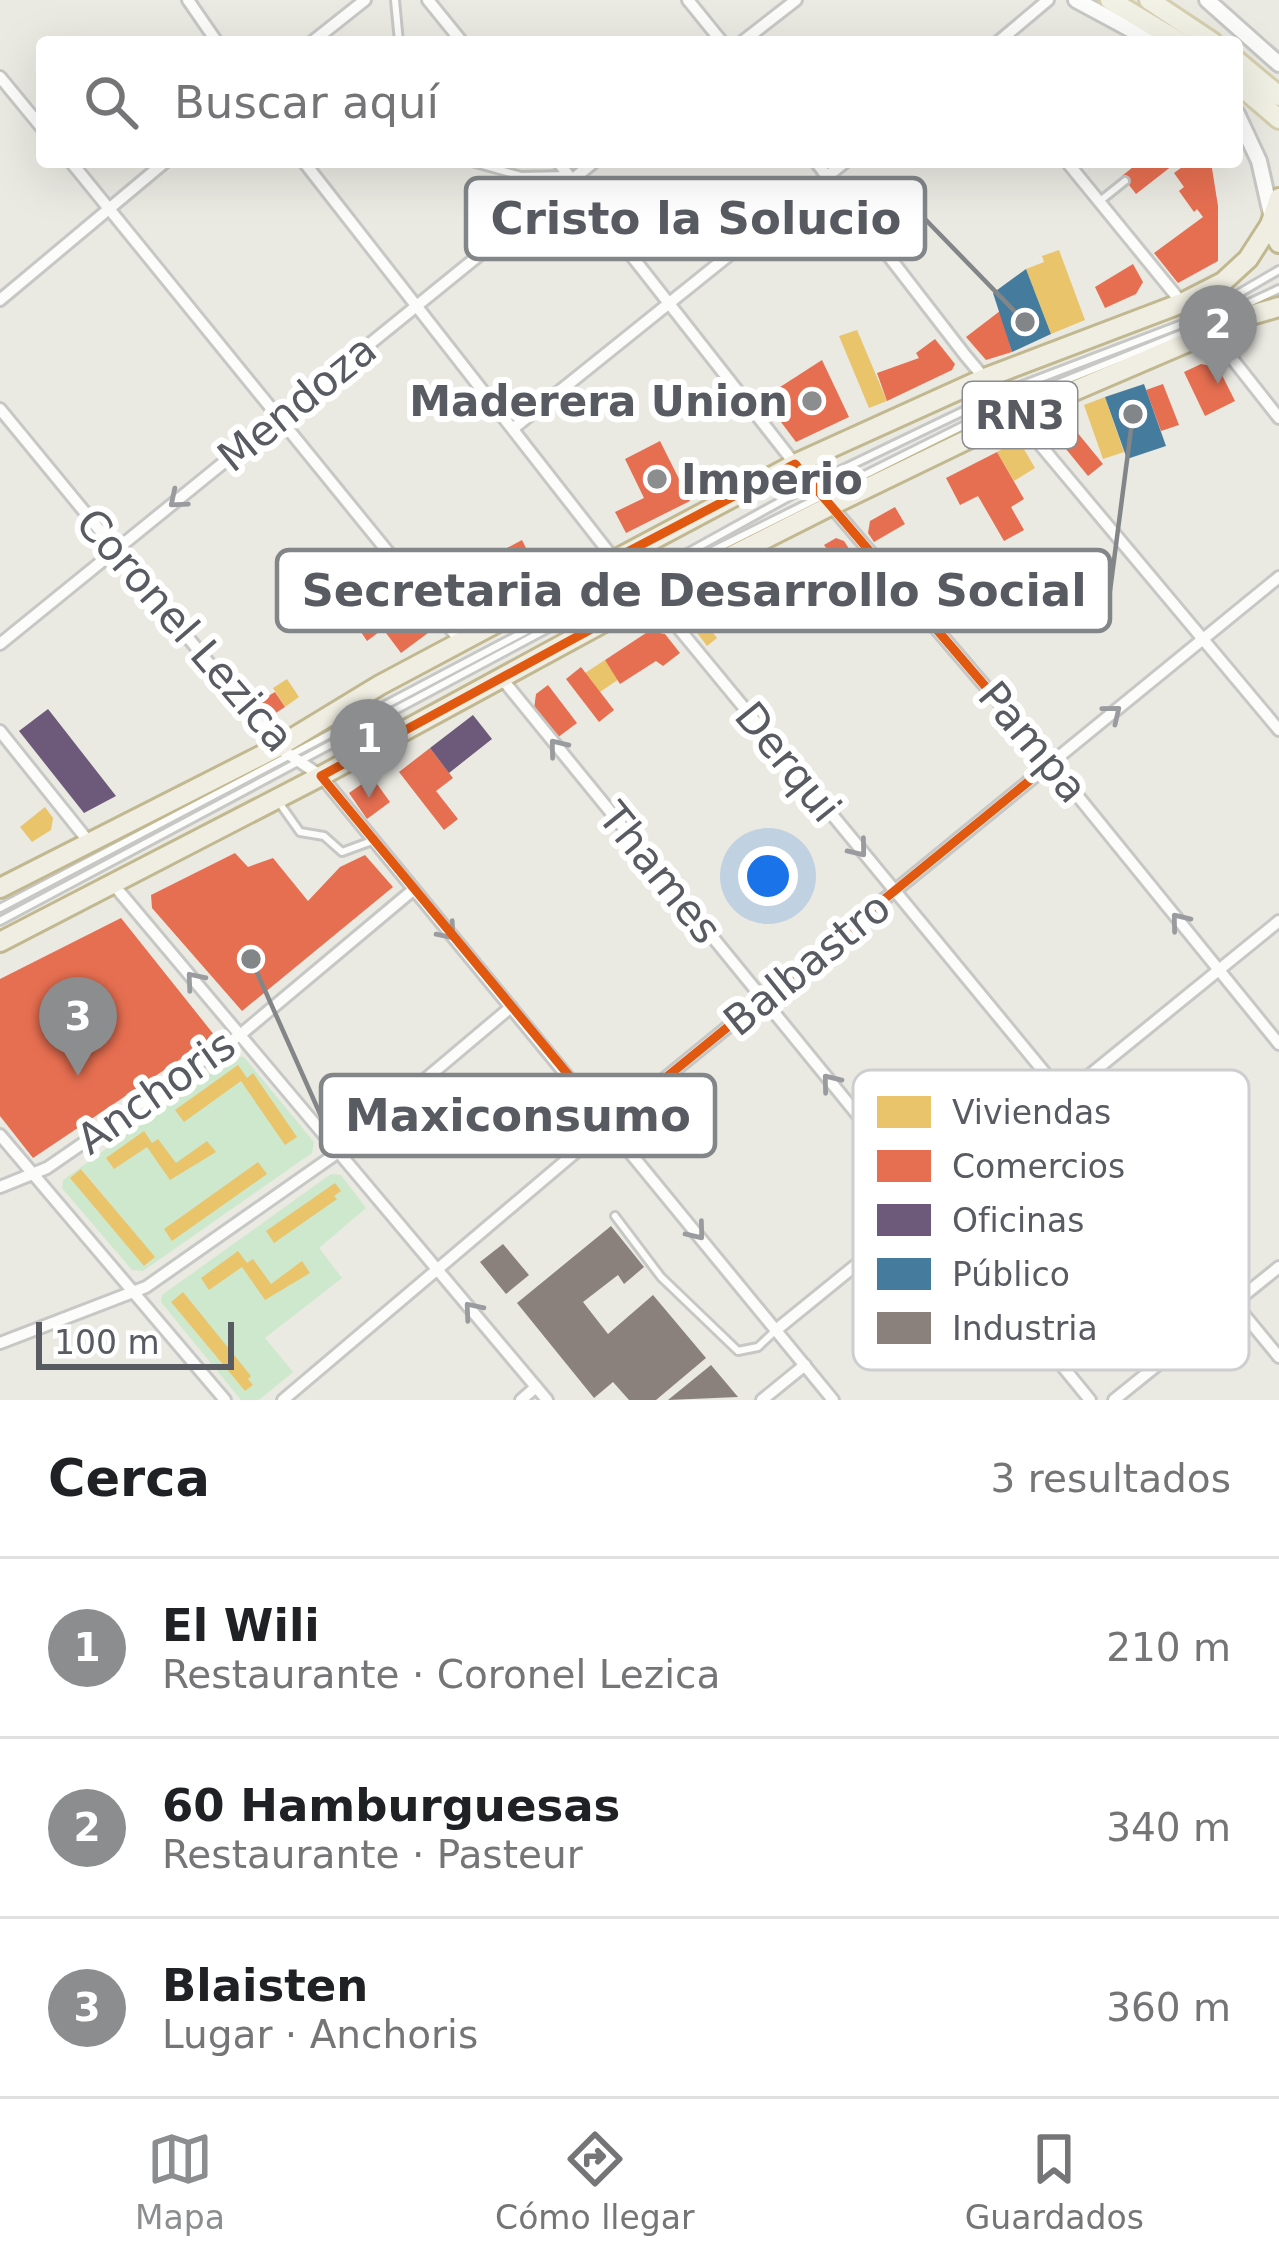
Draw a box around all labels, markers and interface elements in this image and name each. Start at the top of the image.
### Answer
search box [36,36,1243,168]
icon: search [78,69,144,135]
text: Buscar aquí [174,76,439,129]
callout: Cristo la Solucio [466,178,925,259]
text: Cristo la Solucio [491,192,901,245]
pin: 2 [1179,285,1257,384]
street label: Mendoza [208,325,386,481]
place label: Maderera Union [409,377,788,426]
road number: RN3 [963,382,1077,448]
marker: Maderera Union [799,388,825,414]
place label: Imperio [681,455,863,504]
marker: Imperio [644,466,670,492]
one-way arrow [169,486,191,507]
street label: Coronel Lezica [66,499,304,761]
callout: Secretaria de Desarrollo Social [277,550,1110,631]
text: Secretaria de Desarrollo Social [301,564,1087,617]
street label: Pampa [968,672,1098,812]
street label: Derqui [725,692,851,832]
pin: 1 [330,699,408,798]
one-way arrow [1100,706,1122,727]
one-way arrow [550,738,571,760]
street label: Thames [588,792,731,953]
one-way arrow [845,835,866,857]
your location [738,846,798,906]
street label: Balbastro [714,882,900,1046]
one-way arrow [1171,912,1193,934]
one-way arrow [433,918,455,940]
one-way arrow [187,972,208,994]
pin: 3 [39,977,117,1076]
street label: Anchoris [68,1020,244,1164]
legend [853,1070,1249,1370]
one-way arrow [822,1073,844,1095]
callout: Maxiconsumo [321,1075,715,1156]
text: Maxiconsumo [345,1089,691,1142]
text: Viviendas [952,1093,1111,1132]
text: Comercios [952,1147,1125,1186]
text: Oficinas [952,1201,1084,1240]
one-way arrow [683,1219,704,1241]
text: Público [952,1255,1070,1294]
one-way arrow [464,1302,486,1324]
text: Industria [952,1309,1098,1348]
scale bar [36,1316,234,1369]
text: 100 m [54,1323,160,1362]
text: Cerca [48,1449,210,1508]
text: 3 resultados [991,1456,1231,1501]
text: El Wili [162,1599,320,1652]
text: 1 [73,1625,101,1670]
text: 210 m [1106,1625,1231,1670]
text: Restaurante · Coronel Lezica [162,1652,720,1697]
text: 60 Hamburguesas [162,1779,620,1832]
text: 2 [73,1805,101,1850]
text: 340 m [1106,1805,1231,1850]
text: Restaurante · Pasteur [162,1832,583,1877]
text: Blaisten [162,1959,368,2012]
text: 3 [73,1985,101,2030]
text: 360 m [1106,1985,1231,2030]
text: Lugar · Anchoris [162,2012,478,2057]
tab: Mapa [135,2126,225,2237]
tab: Cómo llegar [495,2126,695,2237]
tab: Guardados [965,2126,1144,2237]

